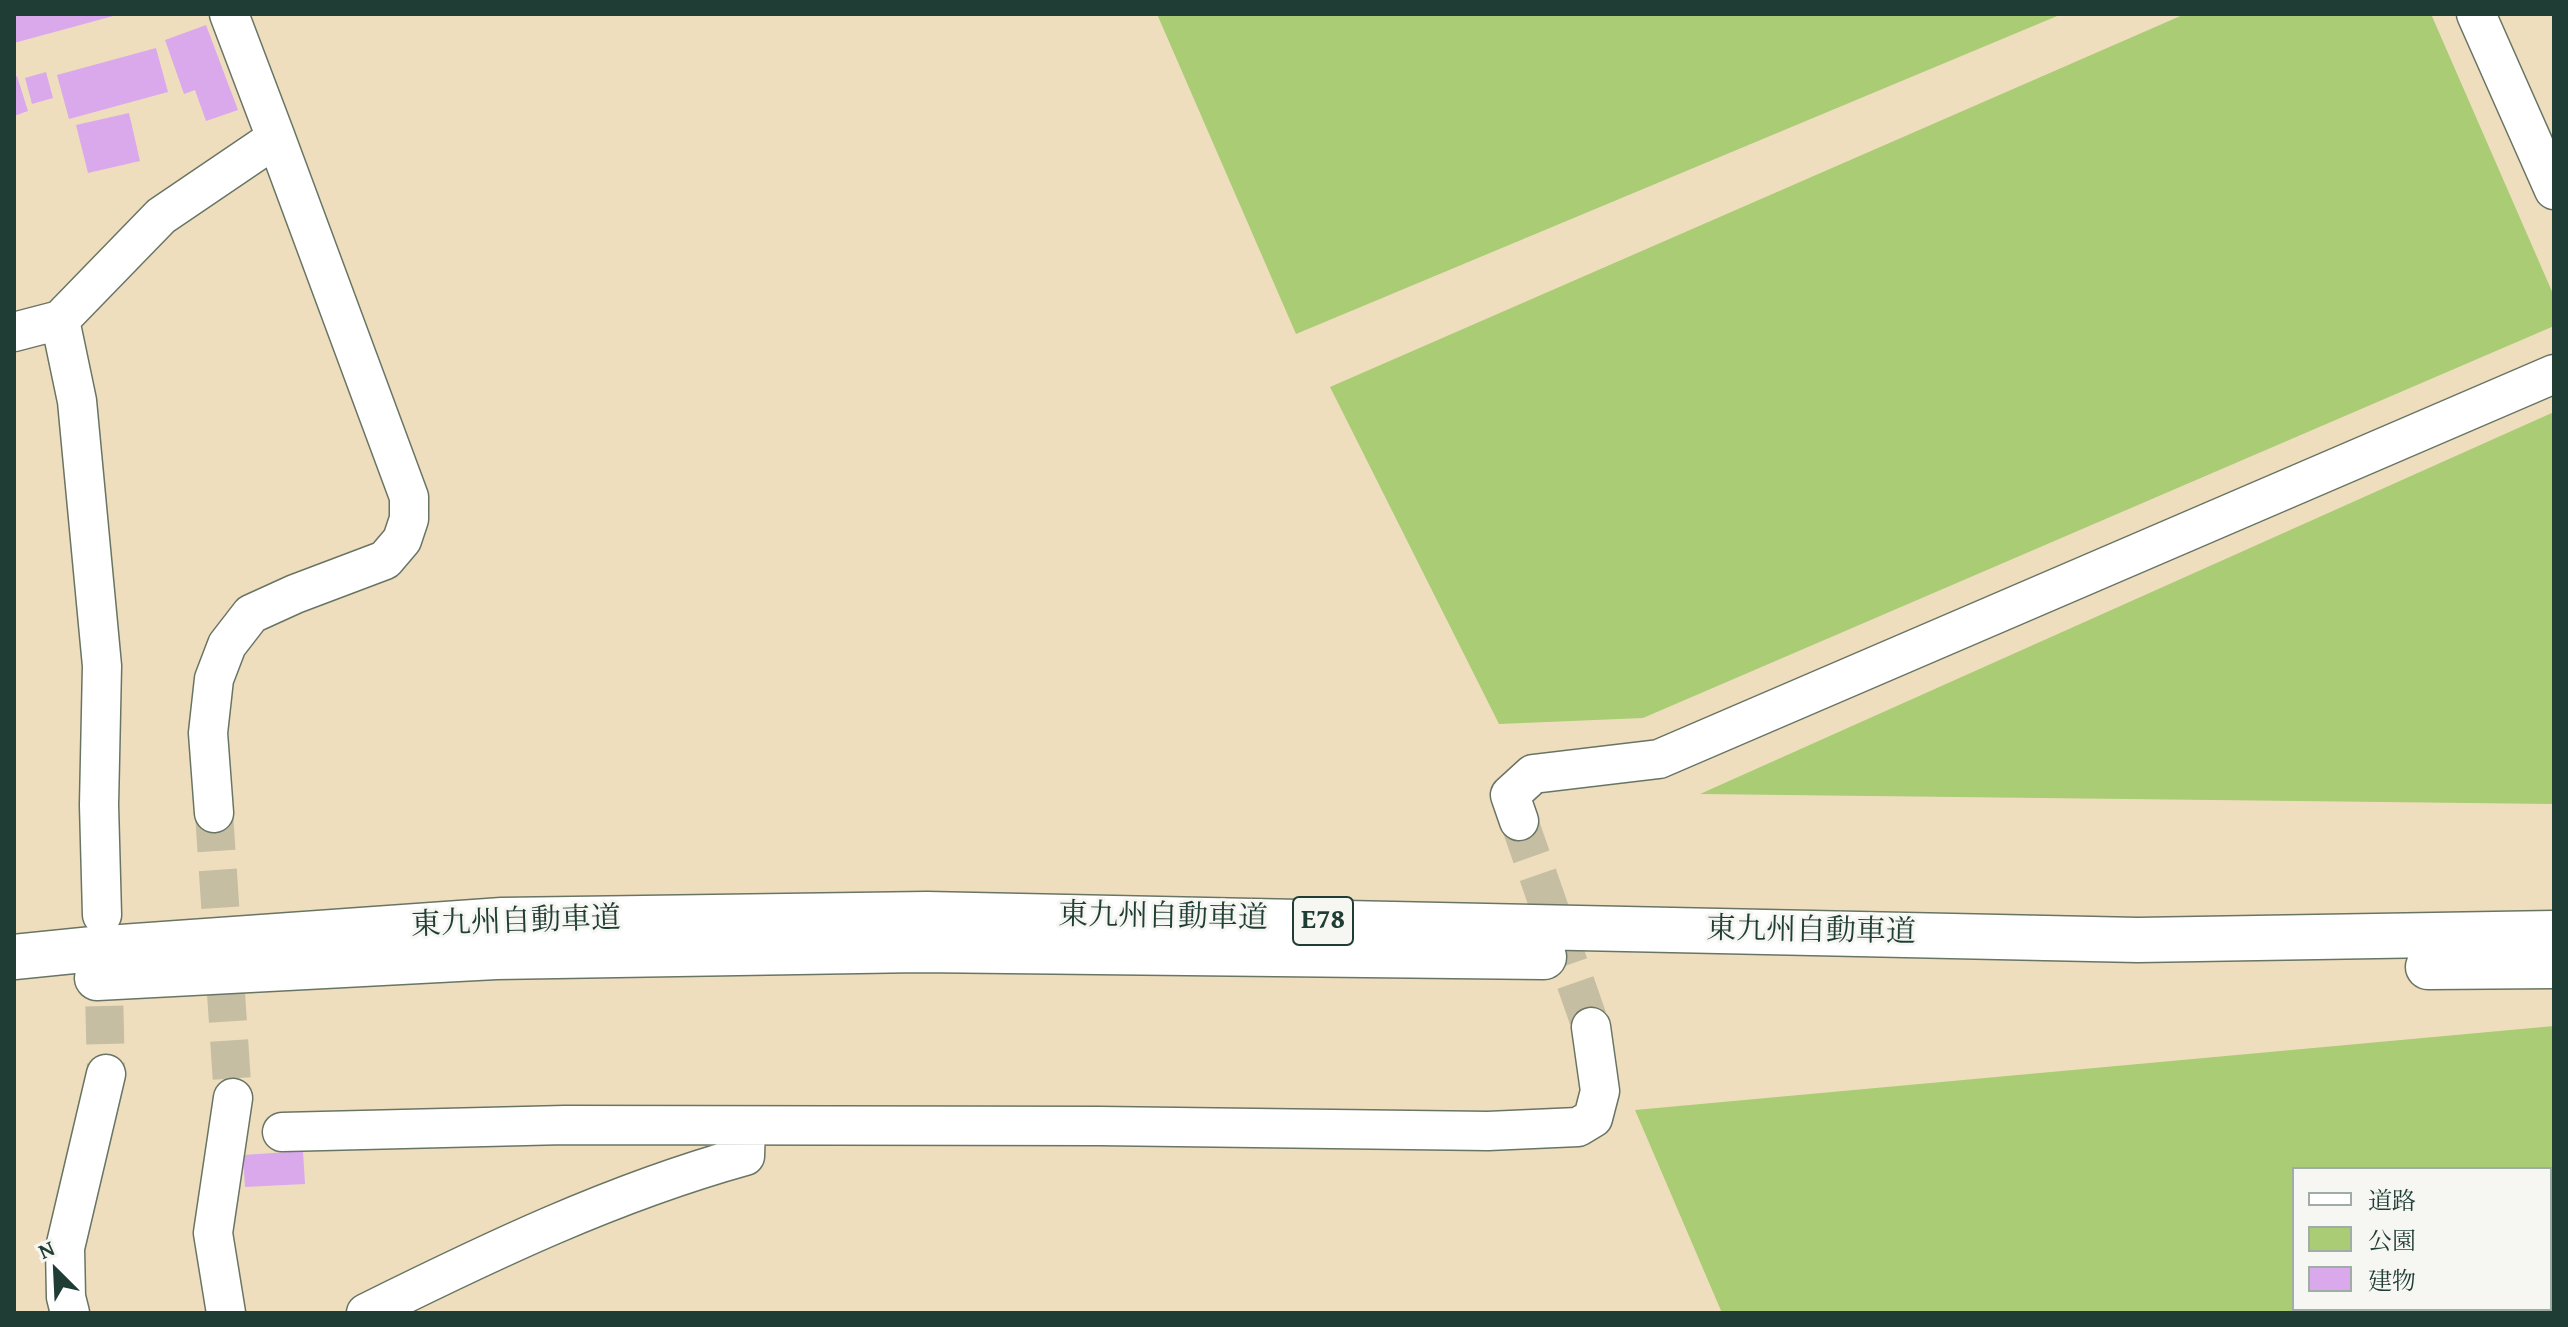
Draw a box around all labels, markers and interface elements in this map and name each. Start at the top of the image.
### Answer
road number: E78 [1293,897,1353,945]
street label: 東九州自動車道 [1058,898,1268,938]
street label: 東九州自動車道 [410,901,622,945]
street label: 東九州自動車道 [1706,912,1916,952]
legend [2292,1167,2552,1311]
text: 道路 [2368,1183,2416,1218]
text: 公園 [2368,1223,2416,1258]
north arrow [16,1231,96,1311]
text: N [33,1231,59,1267]
text: 建物 [2368,1263,2416,1298]

